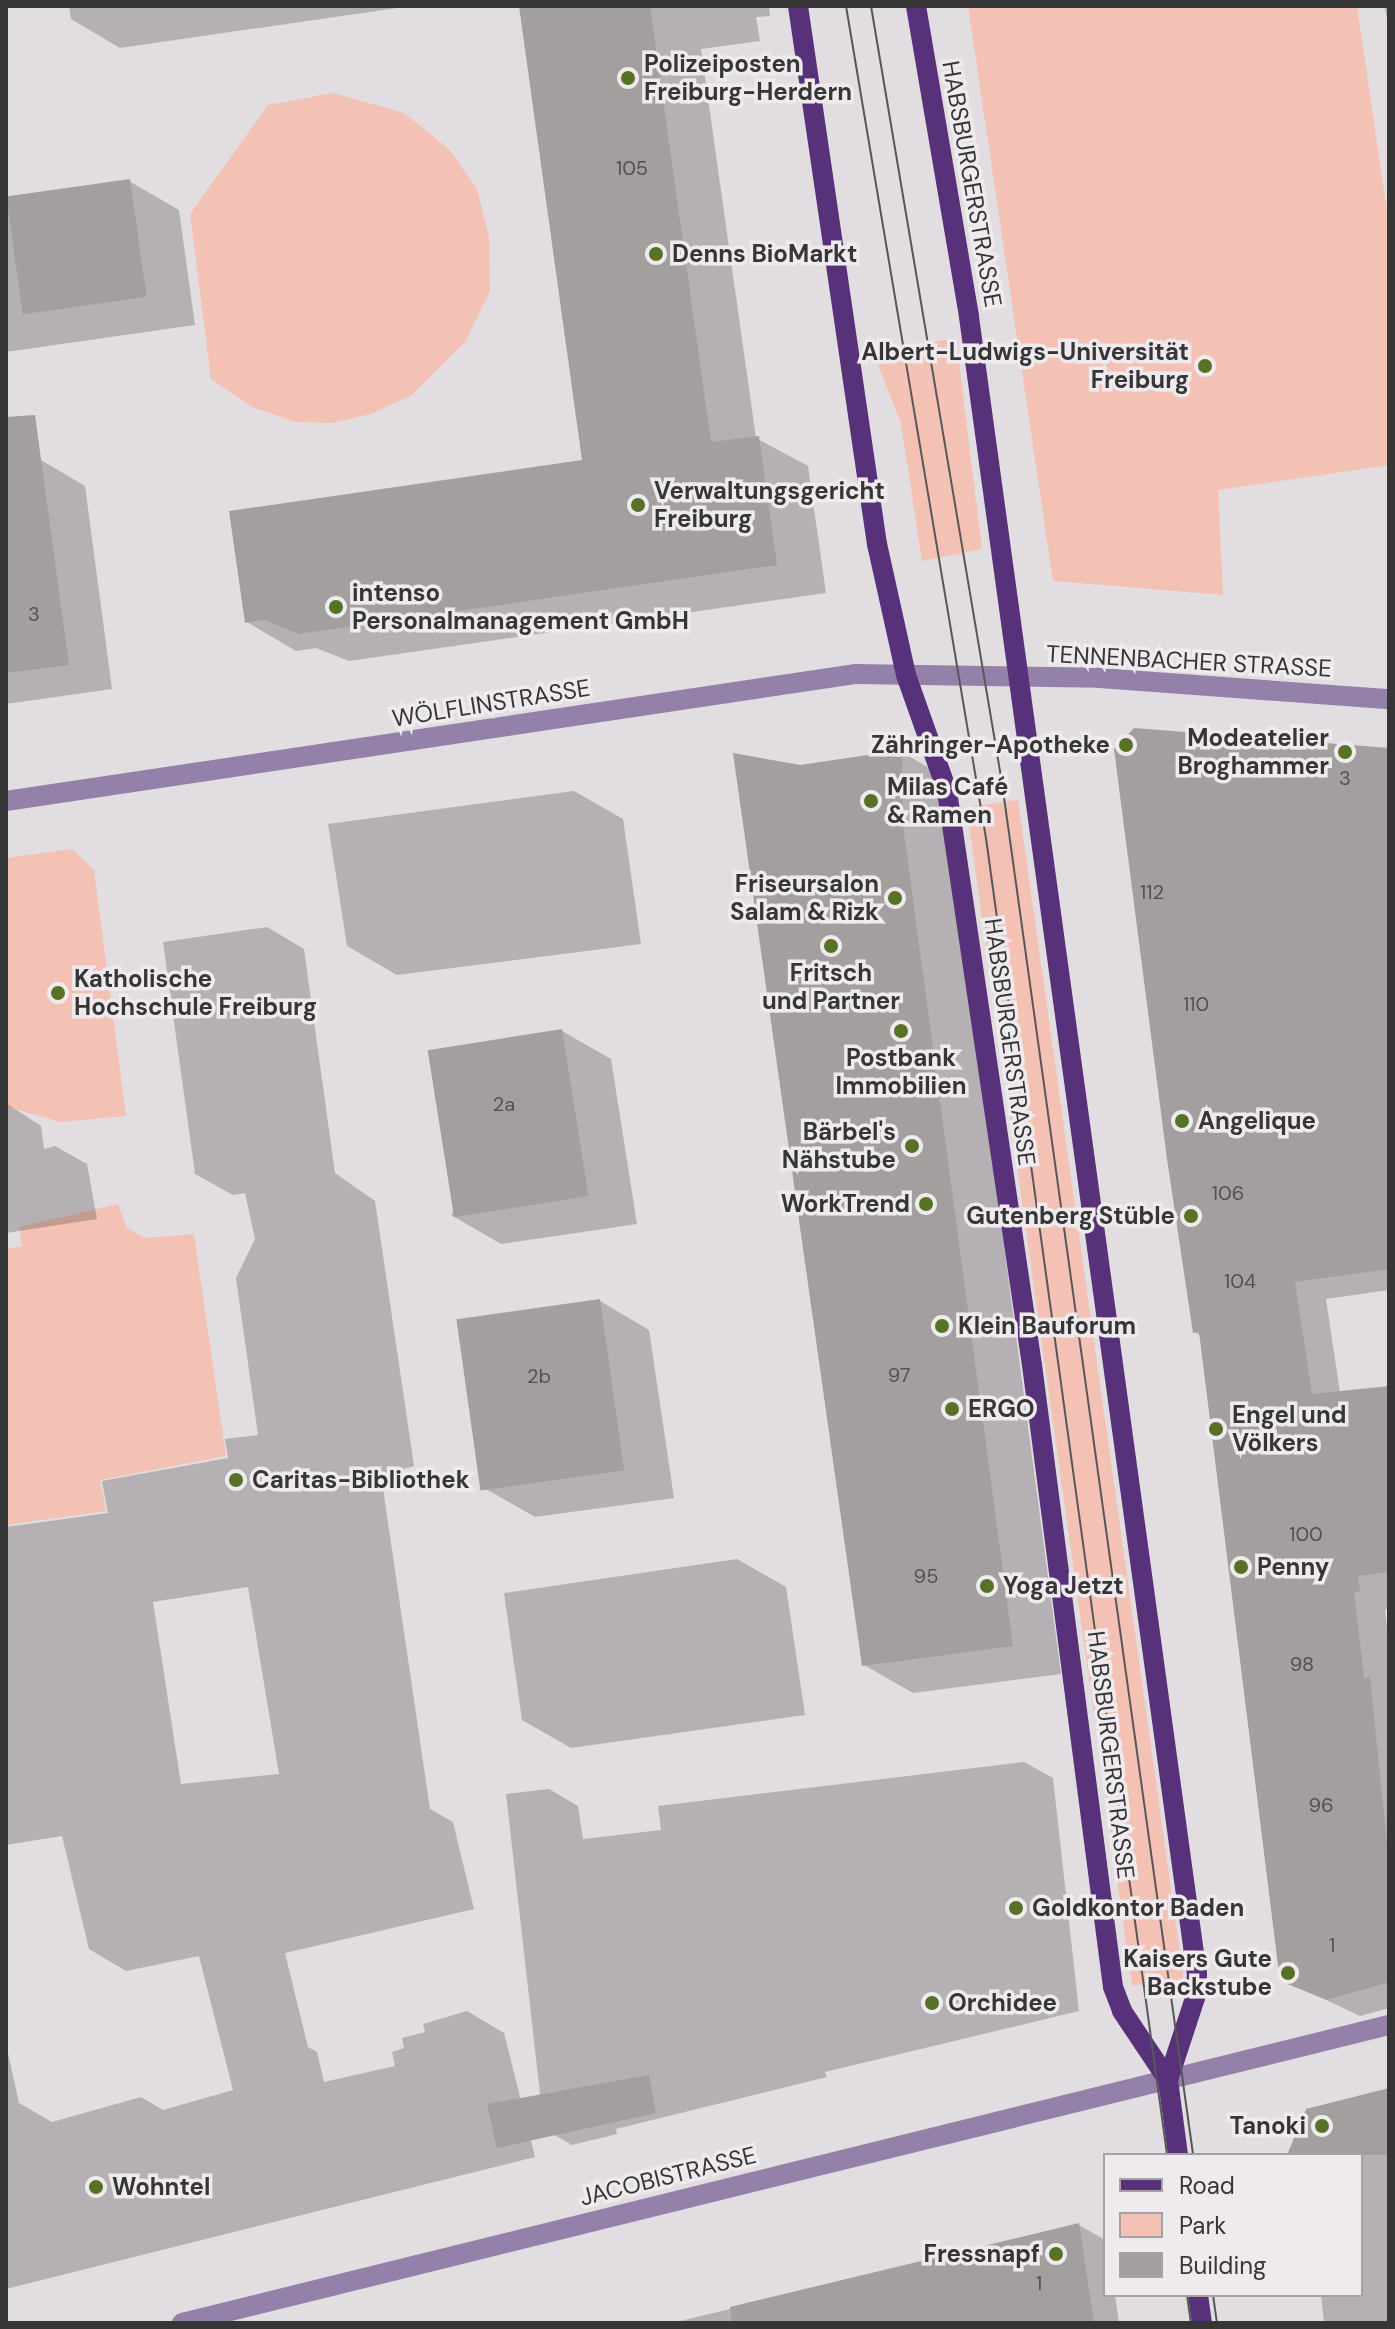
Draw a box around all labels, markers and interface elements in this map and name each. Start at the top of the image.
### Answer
place label: Polizeiposten Freiburg-Herdern [644,50,852,106]
street label: HABSBURGERSTRASSE [936,59,1008,309]
marker: Polizeiposten Freiburg-Herdern [619,69,637,87]
house number: 105 [616,156,648,180]
place label: Denns BioMarkt [672,240,857,268]
marker: Denns BioMarkt [647,245,665,263]
place label: Albert-Ludwigs-Universität Freiburg [861,338,1189,394]
marker: Albert-Ludwigs-Universität Freiburg [1196,357,1214,375]
place label: Verwaltungsgericht Freiburg [654,477,885,533]
marker: Verwaltungsgericht Freiburg [629,496,647,514]
place label: intenso Personalmanagement GmbH [352,579,689,635]
marker: intenso Personalmanagement GmbH [327,598,345,616]
house number: 3 [28,602,40,626]
street label: TENNENBACHER STRASSE [1046,639,1332,683]
street label: WÖLFLINSTRASSE [390,673,592,733]
place label: Modeatelier Broghammer [1178,724,1329,780]
place label: Zähringer-Apotheke [871,731,1110,759]
marker: Zähringer-Apotheke [1117,736,1135,754]
marker: Modeatelier Broghammer [1336,743,1354,761]
house number: 3 [1339,766,1351,790]
place label: Milas Café & Ramen [887,773,1008,829]
marker: Milas Café & Ramen [862,792,880,810]
place label: Friseursalon Salam & Rizk [730,870,879,926]
house number: 112 [1140,880,1164,904]
marker: Friseursalon Salam & Rizk [886,889,904,907]
street label: HABSBURGERSTRASSE [978,916,1042,1168]
marker: Fritsch und Partner [822,937,840,955]
place label: Fritsch und Partner [762,959,900,1015]
place label: Katholische Hochschule Freiburg [74,965,317,1021]
marker: Katholische Hochschule Freiburg [49,984,67,1002]
house number: 110 [1183,992,1209,1016]
marker: Postbank Immobilien [892,1022,910,1040]
place label: Postbank Immobilien [836,1044,966,1100]
house number: 2a [493,1092,515,1116]
place label: Angelique [1198,1107,1316,1135]
marker: Angelique [1173,1112,1191,1130]
place label: Bärbel's Nähstube [782,1118,896,1174]
marker: Bärbel's Nähstube [903,1137,921,1155]
house number: 106 [1212,1181,1244,1205]
place label: WorkTrend [781,1190,910,1218]
marker: WorkTrend [917,1195,935,1213]
place label: Gutenberg Stüble [966,1202,1175,1230]
marker: Gutenberg Stüble [1182,1207,1200,1225]
house number: 104 [1224,1269,1256,1293]
place label: Klein Bauforum [958,1312,1136,1340]
marker: Klein Bauforum [933,1317,951,1335]
house number: 97 [888,1363,910,1387]
house number: 2b [527,1364,551,1388]
place label: ERGO [968,1395,1035,1423]
marker: ERGO [943,1400,961,1418]
place label: Engel und Völkers [1232,1401,1346,1457]
marker: Engel und Völkers [1207,1420,1225,1438]
place label: Caritas-Bibliothek [252,1466,470,1494]
marker: Caritas-Bibliothek [227,1471,245,1489]
house number: 100 [1289,1522,1323,1546]
place label: Penny [1257,1553,1329,1581]
marker: Penny [1232,1558,1250,1576]
house number: 95 [914,1564,938,1588]
place label: Yoga Jetzt [1003,1572,1124,1600]
marker: Yoga Jetzt [978,1577,996,1595]
street label: HABSBURGERSTRASSE [1081,1629,1141,1881]
house number: 98 [1290,1652,1314,1676]
house number: 96 [1308,1793,1334,1817]
place label: Goldkontor Baden [1032,1894,1244,1922]
marker: Goldkontor Baden [1007,1899,1025,1917]
house number: 1 [1329,1933,1335,1957]
place label: Kaisers Gute Backstube [1123,1945,1272,2001]
marker: Kaisers Gute Backstube [1279,1964,1297,1982]
place label: Orchidee [948,1989,1057,2017]
marker: Orchidee [923,1994,941,2012]
place label: Tanoki [1230,2112,1306,2140]
marker: Tanoki [1313,2117,1331,2135]
street label: JACOBISTRASSE [577,2140,759,2212]
legend [1103,2153,1363,2297]
text: Road [1179,2170,1235,2201]
place label: Wohntel [112,2173,210,2201]
marker: Wohntel [87,2178,105,2196]
text: Park [1179,2210,1226,2241]
place label: Fressnapf [924,2240,1040,2268]
marker: Fressnapf [1047,2245,1065,2263]
text: Building [1179,2250,1266,2281]
house number: 1 [1036,2271,1042,2295]

